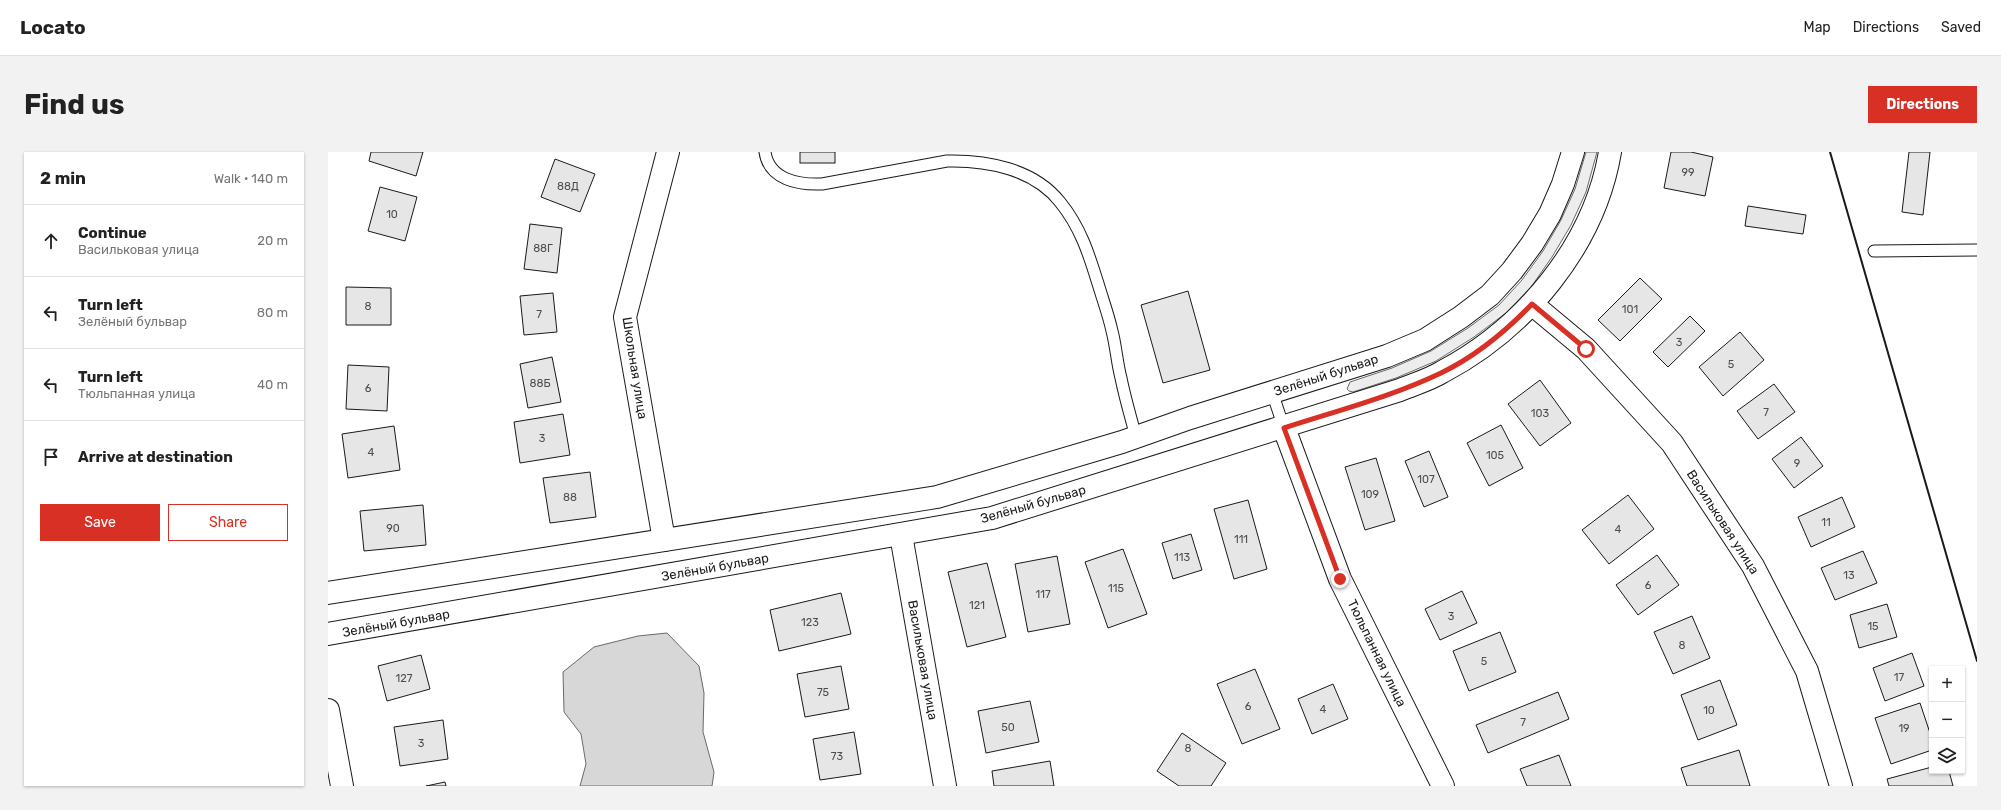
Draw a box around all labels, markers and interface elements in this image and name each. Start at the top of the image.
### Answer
text: Locato [20,16,86,39]
text: Map [1804,19,1831,36]
text: Directions [1853,19,1919,36]
text: Saved [1941,19,1981,36]
button: Directions [1868,86,1977,123]
text: Find us [24,88,124,121]
house number: 99 [1681,166,1695,179]
text: 2 min [40,168,86,188]
text: Walk · 140 m [214,171,288,186]
house number: 88Д [557,180,579,193]
house number: 10 [386,208,398,221]
text: Continue [78,224,147,242]
icon: ahead [40,230,62,252]
text: 20 m [257,233,288,248]
text: Васильковая улица [78,242,199,257]
house number: 88Г [533,242,553,255]
text: Turn left [78,296,143,314]
house number: 8 [365,300,372,313]
icon: left [40,302,62,324]
house number: 101 [1622,303,1638,316]
text: 80 m [257,305,288,320]
house number: 7 [536,308,542,321]
text: Зелёный бульвар [78,314,187,329]
street label: Школьная улица [620,316,650,420]
house number: 3 [1676,336,1683,349]
route start [1577,340,1595,358]
street label: Зелёный бульвар [1272,351,1380,399]
house number: 5 [1728,358,1735,371]
text: Turn left [78,368,143,386]
icon: left [40,374,62,396]
text: 40 m [257,377,288,392]
house number: 88Б [529,377,551,390]
house number: 6 [365,382,372,395]
text: Тюльпанная улица [78,386,195,401]
house number: 7 [1763,406,1769,419]
house number: 103 [1531,407,1550,420]
house number: 3 [539,432,546,445]
icon: arrive [40,446,62,468]
house number: 4 [368,446,375,459]
text: Arrive at destination [78,448,233,466]
house number: 105 [1486,449,1505,462]
house number: 9 [1794,457,1800,470]
street label: Васильковая улица [1684,467,1762,577]
house number: 107 [1417,473,1435,486]
street label: Зелёный бульвар [979,482,1088,526]
house number: 109 [1361,488,1379,501]
house number: 88 [563,491,577,504]
button: Save [40,504,160,541]
button: Share [168,504,288,541]
house number: 11 [1821,516,1831,529]
house number: 90 [386,522,400,535]
house number: 4 [1615,523,1622,536]
house number: 111 [1234,533,1248,546]
street label: Зелёный бульвар [660,550,770,584]
house number: 113 [1174,551,1190,564]
house number: 13 [1843,569,1855,582]
route end [1331,570,1349,588]
house number: 6 [1645,579,1652,592]
house number: 115 [1108,582,1124,595]
house number: 117 [1035,588,1051,601]
street label: Тюльпанная улица [1345,597,1409,709]
street label: Васильковая улица [905,599,941,721]
house number: 121 [969,599,985,612]
street label: Зелёный бульвар [341,606,451,640]
house number: 3 [1448,610,1455,623]
house number: 123 [801,616,819,629]
house number: 15 [1867,620,1879,633]
house number: 8 [1679,639,1686,652]
house number: 5 [1481,655,1488,668]
map controls [1929,666,1965,774]
button: + [1929,666,1965,702]
house number: 17 [1894,671,1905,684]
house number: 127 [396,672,413,685]
house number: 75 [817,686,830,699]
house number: 6 [1245,700,1252,713]
button: − [1929,702,1965,738]
house number: 4 [1320,703,1327,716]
house number: 10 [1703,704,1715,717]
house number: 7 [1520,716,1526,729]
house number: 50 [1001,721,1015,734]
house number: 19 [1898,722,1910,735]
house number: 3 [418,737,425,750]
button: layers [1929,738,1965,774]
house number: 8 [1185,742,1192,755]
house number: 73 [831,750,844,763]

